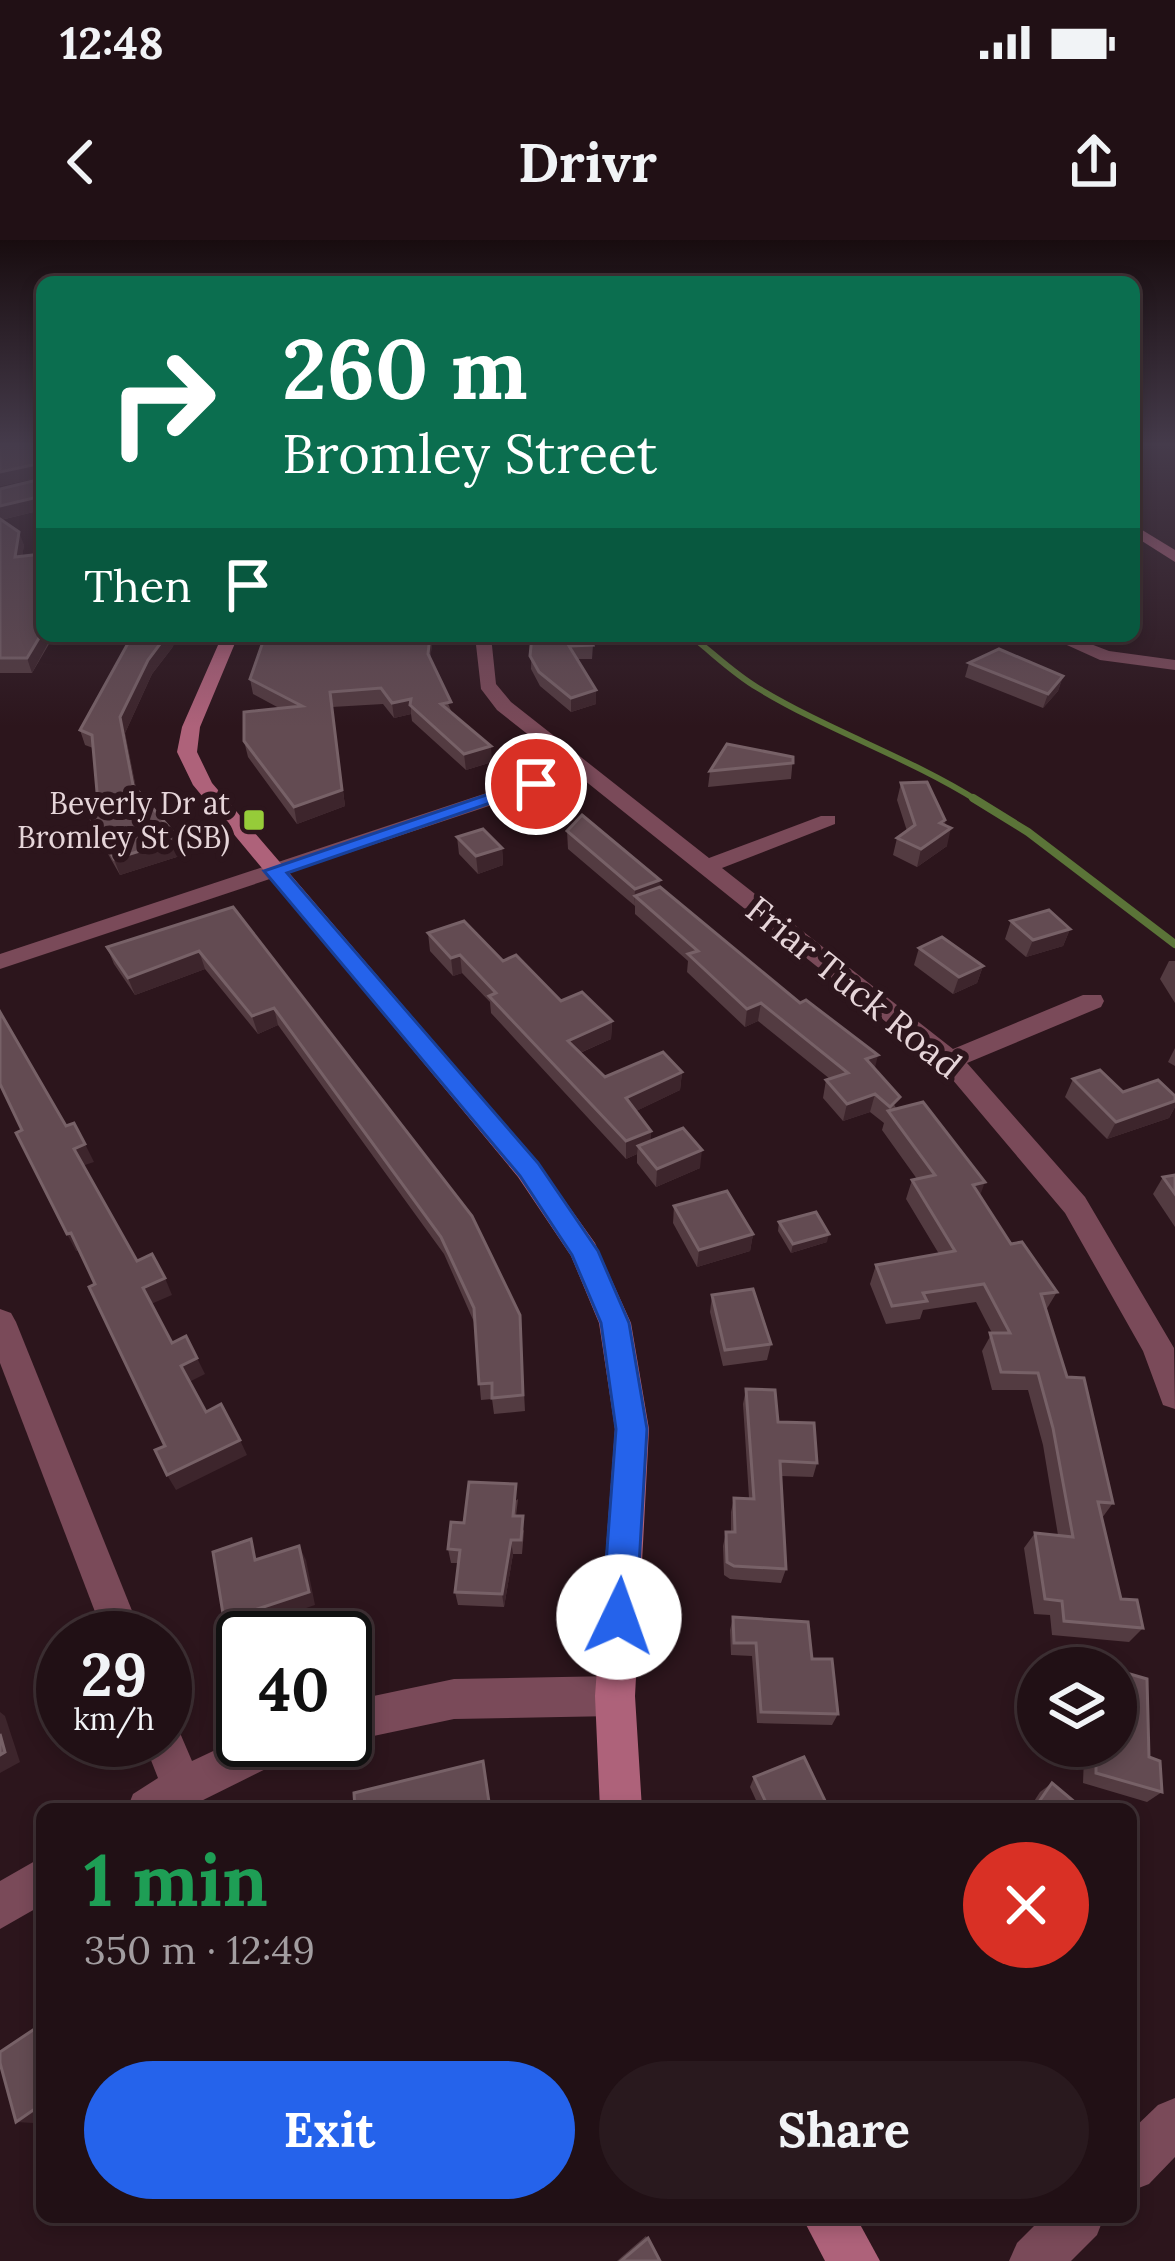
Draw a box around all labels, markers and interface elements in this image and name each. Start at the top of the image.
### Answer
text: 12:48 [60,14,164,71]
text: Drivr [518,128,657,197]
icon: back [48,129,114,195]
icon: share [1061,129,1127,195]
text: 260 m [282,314,528,422]
icon: right [84,324,240,480]
text: Bromley Street [282,419,658,488]
icon: arrive [215,552,281,618]
text: Then [84,557,191,614]
pin [485,733,587,835]
icon: arrive [503,751,569,817]
place label: Beverly Dr at Bromley St (SB) [17,784,230,857]
marker: Beverly Dr at Bromley St (SB) [241,807,267,833]
street label: Friar Tuck Road [737,886,971,1088]
position arrow [556,1554,682,1680]
speed limit sign: 40 [216,1611,372,1767]
text: 29 [81,1636,147,1712]
map controls [1017,1647,1137,1767]
button: layers [1017,1647,1137,1767]
text: km/h [73,1700,155,1738]
text: 1 min [84,1834,268,1926]
button: close [963,1842,1089,1968]
text: 350 m · 12:49 [84,1925,315,1975]
button: Exit [84,2061,575,2199]
button: Share [599,2061,1089,2199]

